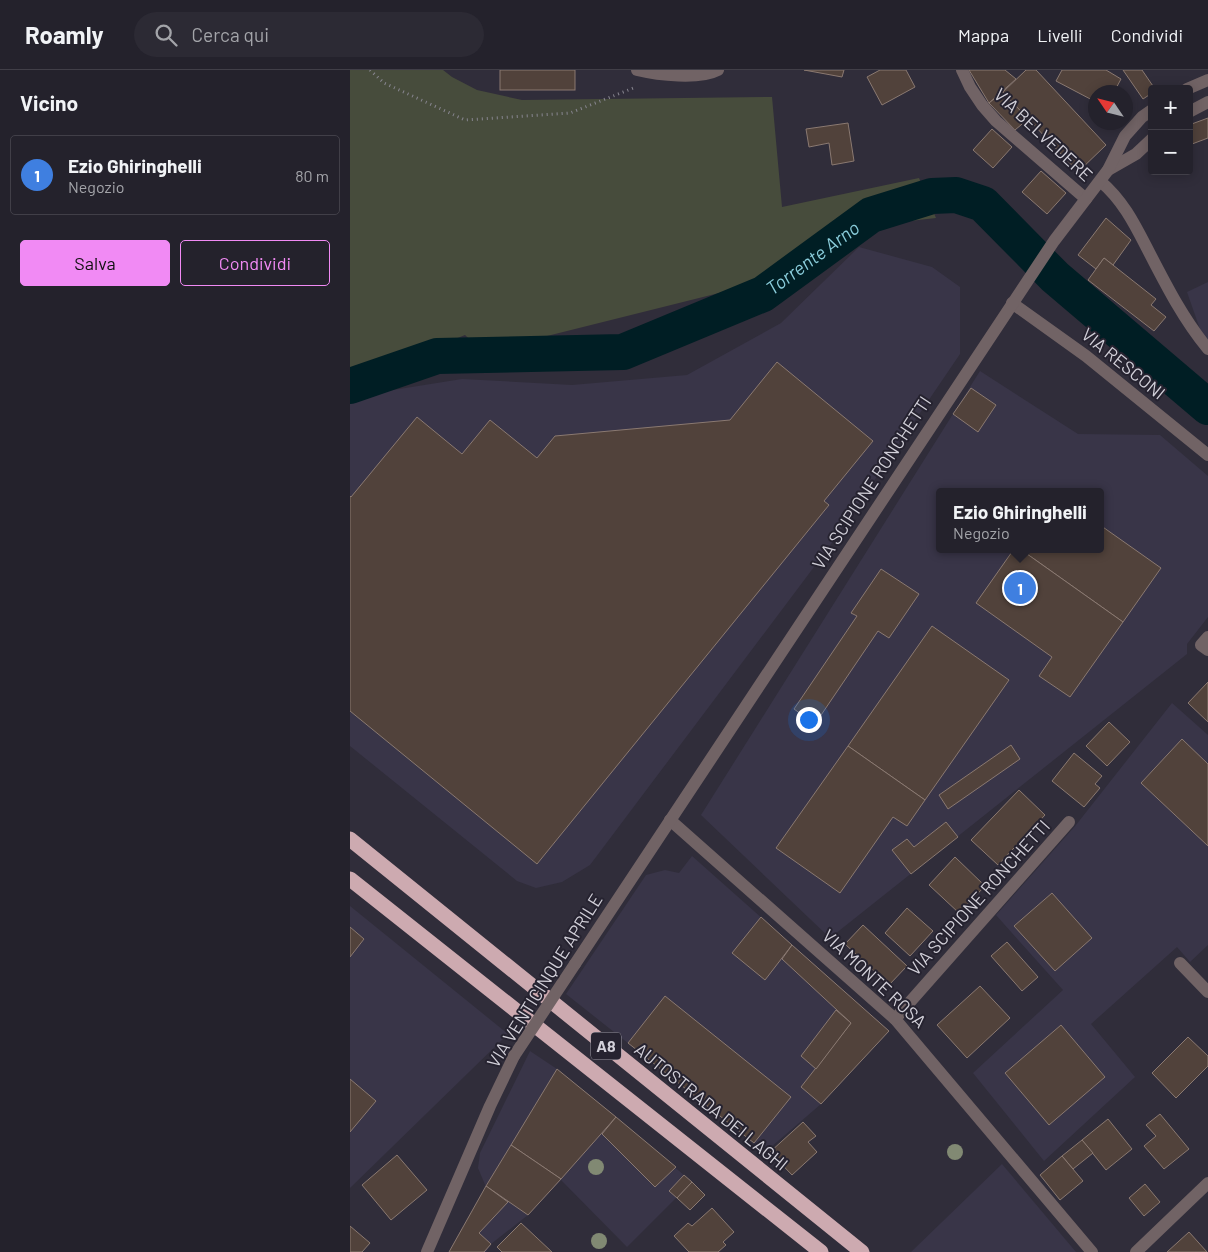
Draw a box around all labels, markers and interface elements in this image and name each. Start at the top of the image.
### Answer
search box [134,12,484,57]
text: Roamly [25,20,104,49]
icon: search [152,21,180,49]
text: Cerca qui [192,23,269,46]
text: Mappa [958,24,1009,46]
text: Livelli [1037,24,1083,46]
text: Condividi [1111,24,1183,46]
street label: VIA BELVEDERE [990,83,1098,186]
north arrow [1088,85,1133,130]
map controls [1148,85,1193,175]
button: + [1148,85,1193,130]
text: Vicino [20,90,78,115]
button: − [1148,130,1193,175]
text: Ezio Ghiringhelli [68,154,202,177]
text: 1 [34,166,40,185]
text: 80 m [295,166,329,185]
text: Negozio [68,177,125,196]
water label: Torrente Arno [761,216,863,299]
button: Salva [20,240,170,286]
button: Condividi [180,240,330,286]
street label: VIA RESCONI [1077,323,1170,404]
street label: VIA SCIPIONE RONCHETTI [807,392,935,573]
popup [936,488,1104,553]
text: Ezio Ghiringhelli [953,500,1087,523]
text: Negozio [953,523,1010,542]
pin: 1 [1004,569,1036,607]
your location [796,707,822,733]
street label: VIA SCIPIONE RONCHETTI [903,815,1054,980]
street label: VIA VENTICINQUE APRILE [482,890,607,1071]
street label: VIA MONTE ROSA [818,924,931,1032]
road number: A8 [591,1032,621,1059]
street label: AUTOSTRADA DEI LAGHI [631,1038,793,1175]

